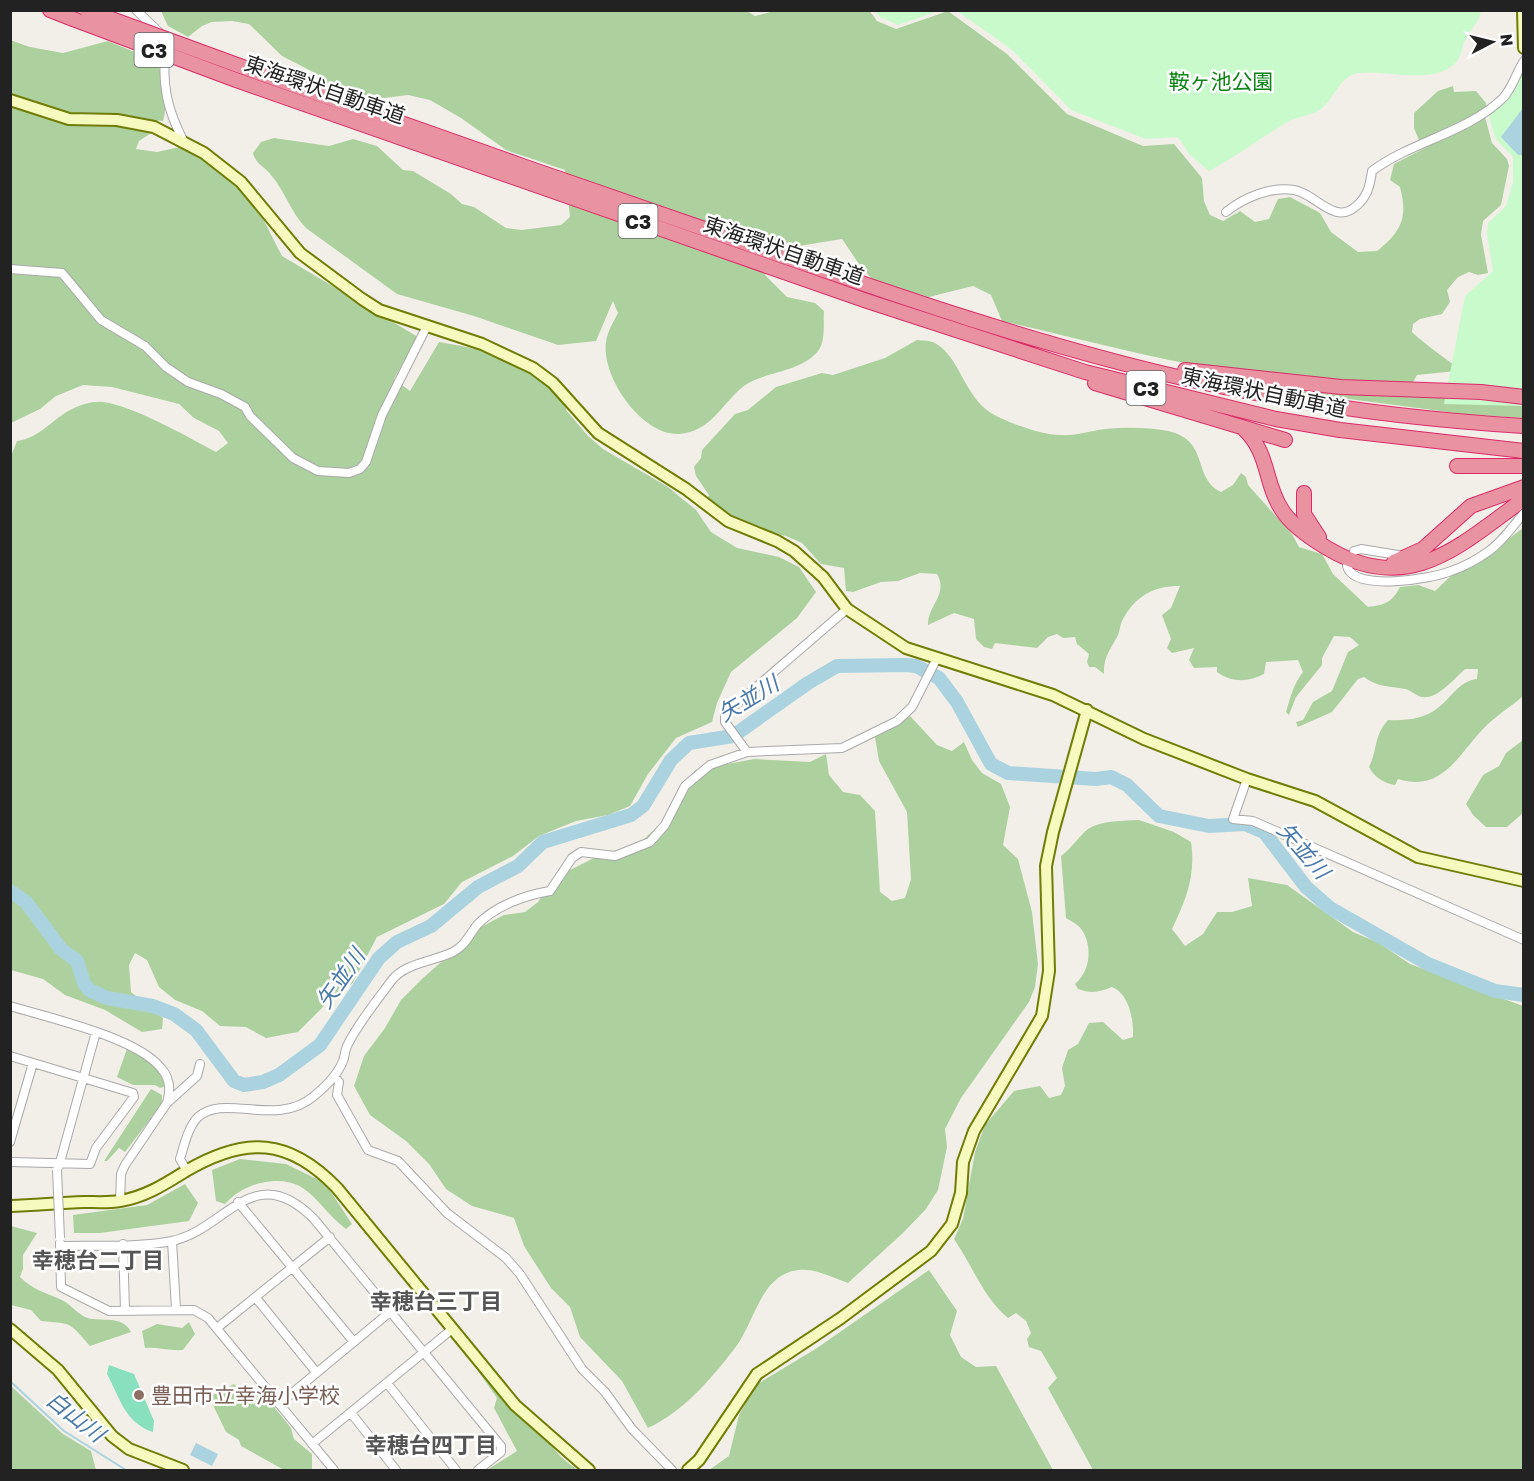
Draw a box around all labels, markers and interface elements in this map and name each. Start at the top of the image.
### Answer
north arrow [1462,12,1522,72]
road number: C3 [134,33,174,67]
text: N [1496,33,1518,47]
street label: 東海環状自動車道 [241,49,409,129]
park label: 鞍ヶ池公園 [1169,68,1274,94]
road number: C3 [618,204,658,238]
street label: 東海環状自動車道 [700,210,868,290]
street label: 東海環状自動車道 [1179,362,1349,422]
road number: C3 [1126,371,1166,405]
water label: 矢並川 [713,668,785,727]
water label: 矢並川 [1272,816,1337,885]
water label: 矢並川 [310,942,371,1013]
district label: 幸穂台二丁目 [32,1246,164,1273]
district label: 幸穂台三丁目 [370,1287,502,1314]
place label: 豊田市立幸海小学校 [151,1382,340,1408]
water label: 白山川 [42,1385,112,1448]
marker: 豊田市立幸海小学校 [132,1388,146,1402]
district label: 幸穂台四丁目 [365,1431,497,1458]

